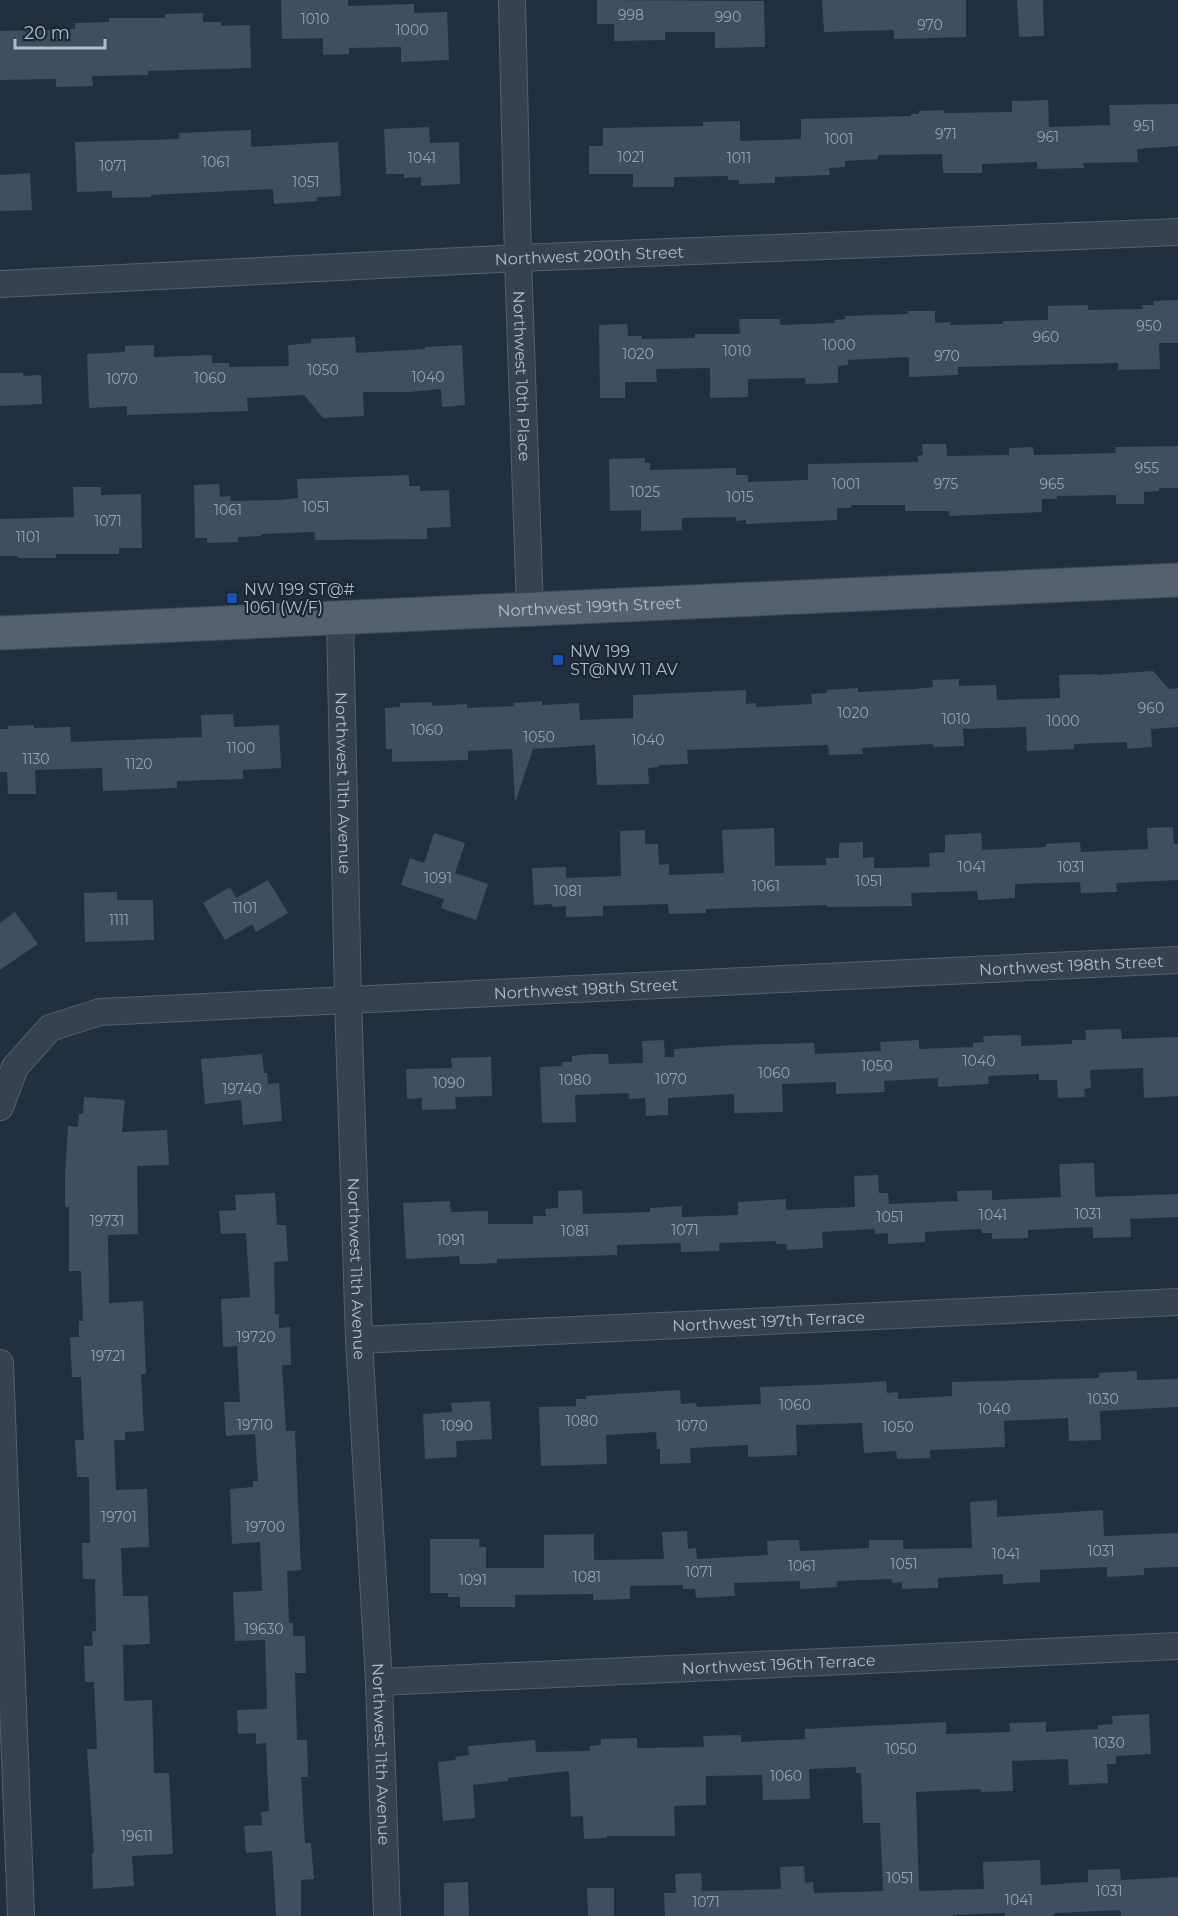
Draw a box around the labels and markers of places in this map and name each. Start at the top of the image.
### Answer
place label: NW 199 ST@# 1061 (W/F) [244,580,355,617]
marker: NW 199 ST@# 1061 (W/F) [225,591,239,605]
place label: NW 199 ST@NW 11 AV [570,642,679,679]
marker: NW 199 ST@NW 11 AV [551,653,565,667]

